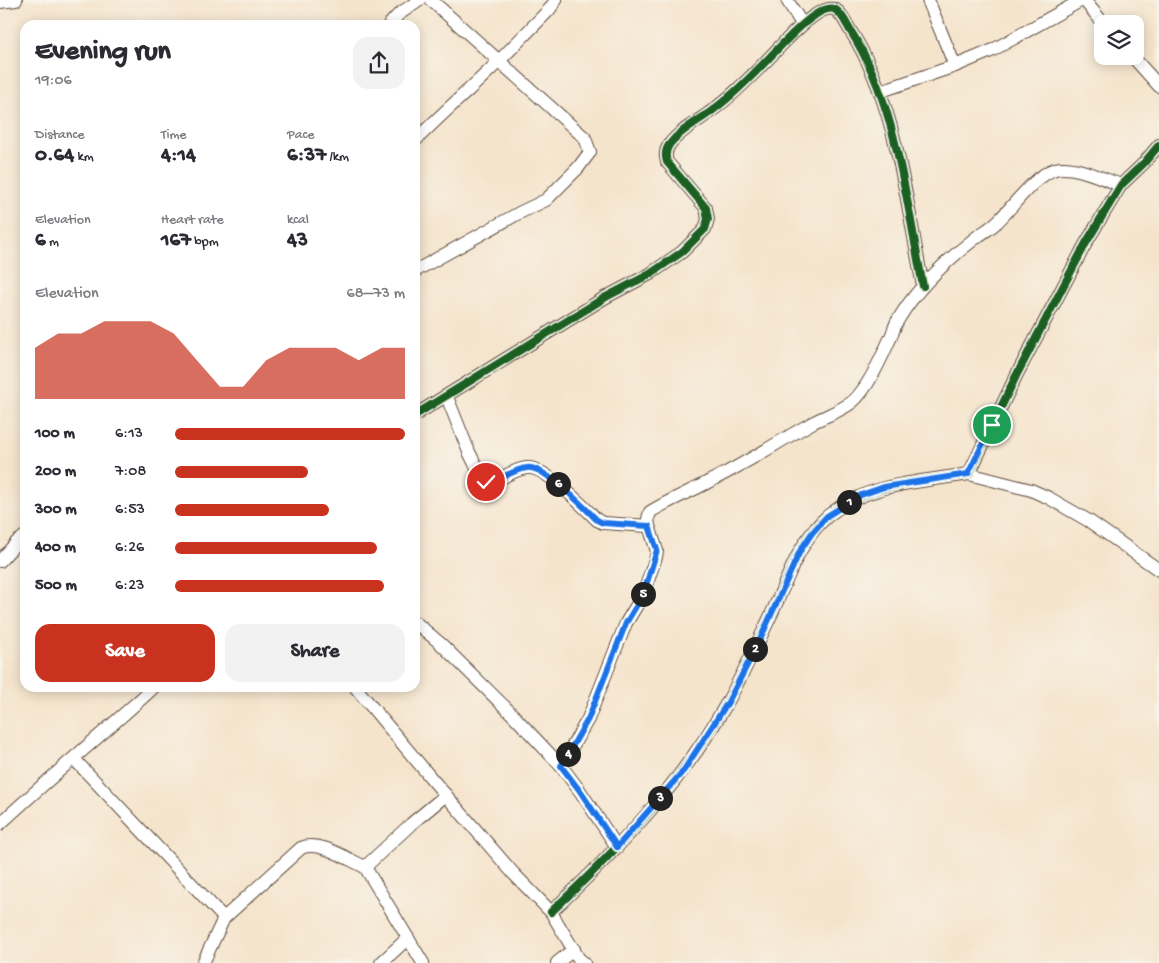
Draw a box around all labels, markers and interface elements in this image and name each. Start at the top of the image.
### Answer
map controls [1094,15,1144,65]
button: layers [1094,15,1144,65]
text: Evening run [35,36,171,69]
button: share [353,37,405,89]
text: 19:06 [35,72,72,91]
text: Distance [35,127,84,144]
text: Time [161,127,187,144]
text: Pace [287,127,314,144]
text: 0.64 [35,144,74,169]
text: 4:14 [161,144,196,169]
text: 6:37 [287,144,326,169]
text: km [74,149,94,166]
text: /km [326,149,349,166]
text: Elevation [35,212,91,229]
text: Heart rate [161,212,224,229]
text: kcal [287,212,309,229]
text: 6 [35,229,46,254]
text: 167 [161,229,191,254]
text: 43 [287,229,308,254]
text: m [46,234,59,251]
text: bpm [191,234,219,251]
text: Elevation [35,285,99,304]
text: 68–73 m [347,285,405,304]
pin [971,404,1013,446]
icon: arrive [978,411,1006,439]
text: 100 m [35,425,75,444]
text: 6:13 [115,425,143,444]
pin [465,461,507,503]
text: 200 m [35,463,76,482]
text: 7:08 [115,463,146,482]
icon: check [472,468,500,496]
pin: 6 [546,472,570,496]
text: 6 [555,476,562,493]
pin: 1 [836,490,862,514]
text: 1 [847,494,852,511]
text: 300 m [35,501,77,520]
text: 6:53 [115,501,145,520]
text: 400 m [35,539,76,558]
text: 6:26 [115,539,144,558]
text: 500 m [35,577,77,596]
text: 6:23 [115,577,144,596]
pin: 5 [630,582,656,606]
text: 5 [640,586,647,603]
button: Save [35,624,215,682]
button: Share [225,624,405,682]
pin: 2 [742,636,768,662]
text: 2 [752,641,759,658]
pin: 4 [556,742,580,766]
text: 4 [565,746,572,763]
pin: 3 [648,786,672,810]
text: 3 [657,790,664,807]

